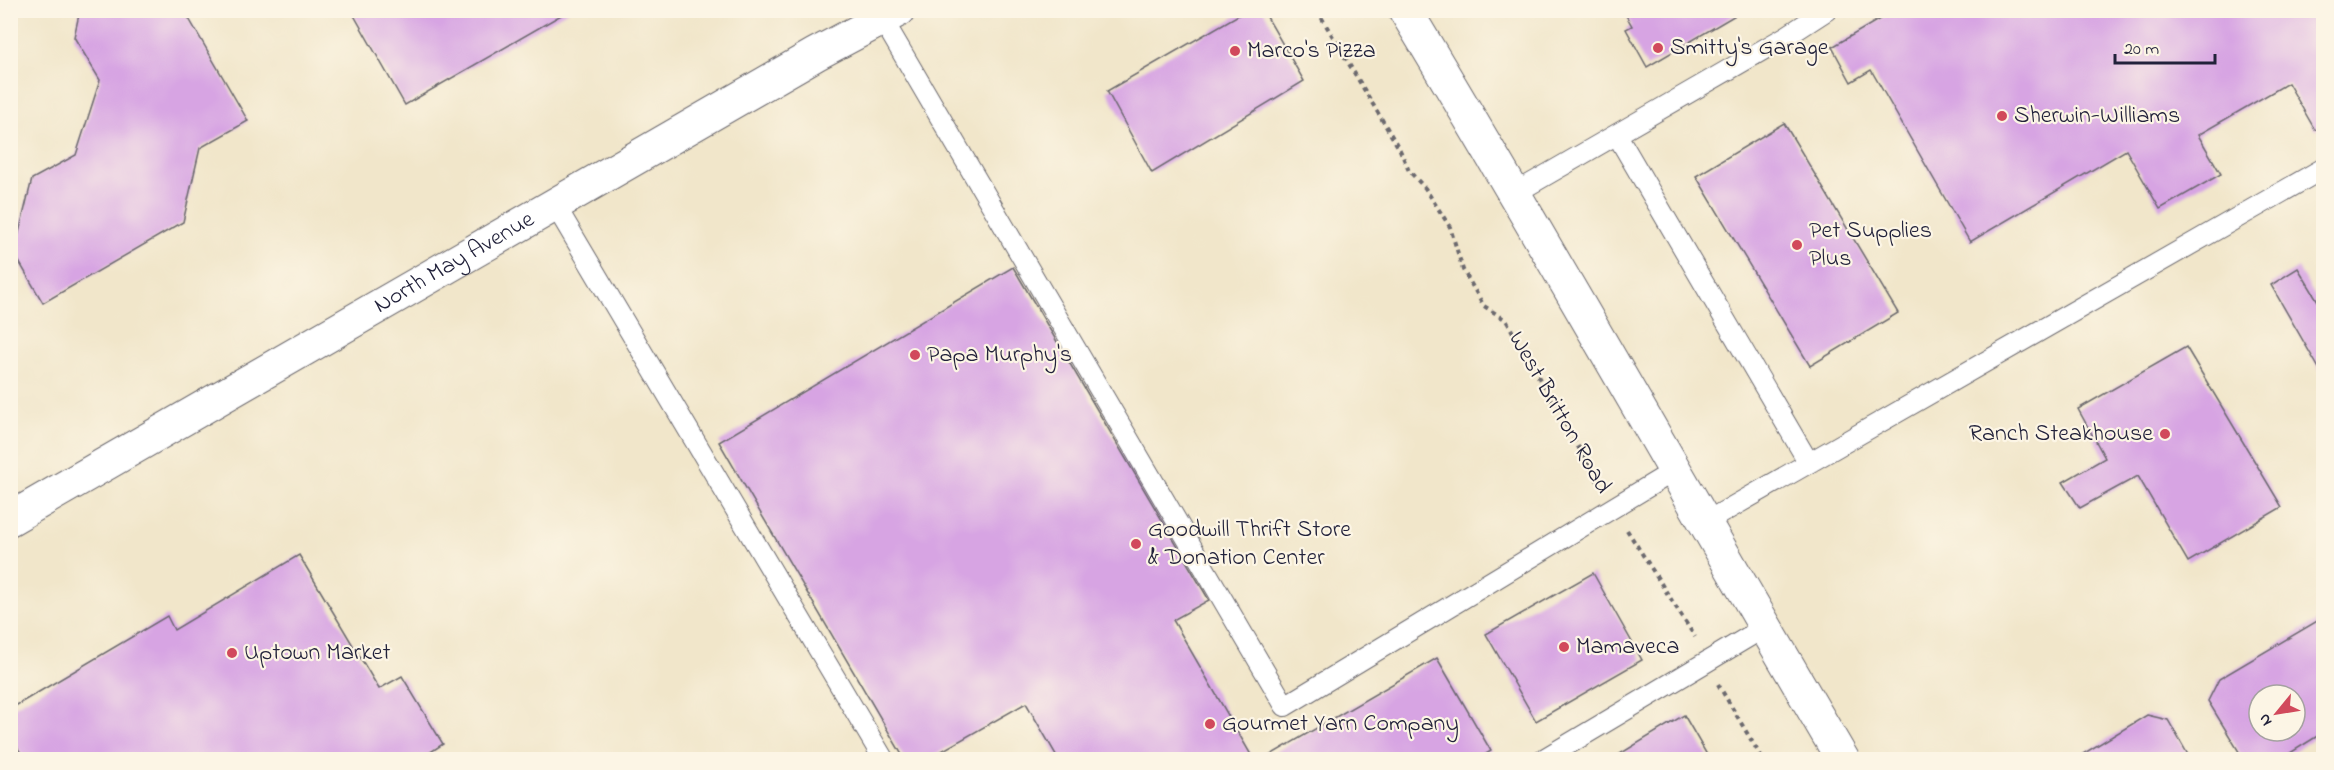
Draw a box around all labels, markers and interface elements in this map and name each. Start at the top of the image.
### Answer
scale bar [2115,27,2216,65]
place label: Smitty's Garage [1670,31,1829,67]
place label: Marco's Pizza [1247,34,1376,69]
text: 20 m [2124,37,2159,63]
marker: Smitty's Garage [1651,41,1665,55]
marker: Marco's Pizza [1228,44,1242,58]
place label: Sherwin-Williams [2014,99,2180,134]
marker: Sherwin-Williams [1995,109,2009,123]
street label: North May Avenue [368,202,541,323]
place label: Pet Supplies Plus [1809,214,1932,277]
marker: Pet Supplies Plus [1790,238,1804,252]
street label: West Britton Road [1498,325,1620,501]
place label: Papa Murphy's [927,338,1072,374]
marker: Papa Murphy's [908,348,922,362]
place label: Ranch Steakhouse [1969,417,2153,452]
marker: Ranch Steakhouse [2158,427,2172,441]
place label: Goodwill Thrift Store & Donation Center [1148,513,1351,576]
marker: Goodwill Thrift Store & Donation Center [1129,537,1143,551]
place label: Mamaveca [1576,630,1679,665]
place label: Uptown Market [244,636,391,671]
marker: Mamaveca [1557,640,1571,654]
marker: Uptown Market [225,646,239,660]
north arrow [2247,683,2307,743]
place label: Gourmet Yarn Company [1222,707,1459,743]
text: N [2253,709,2279,730]
marker: Gourmet Yarn Company [1203,717,1217,731]

